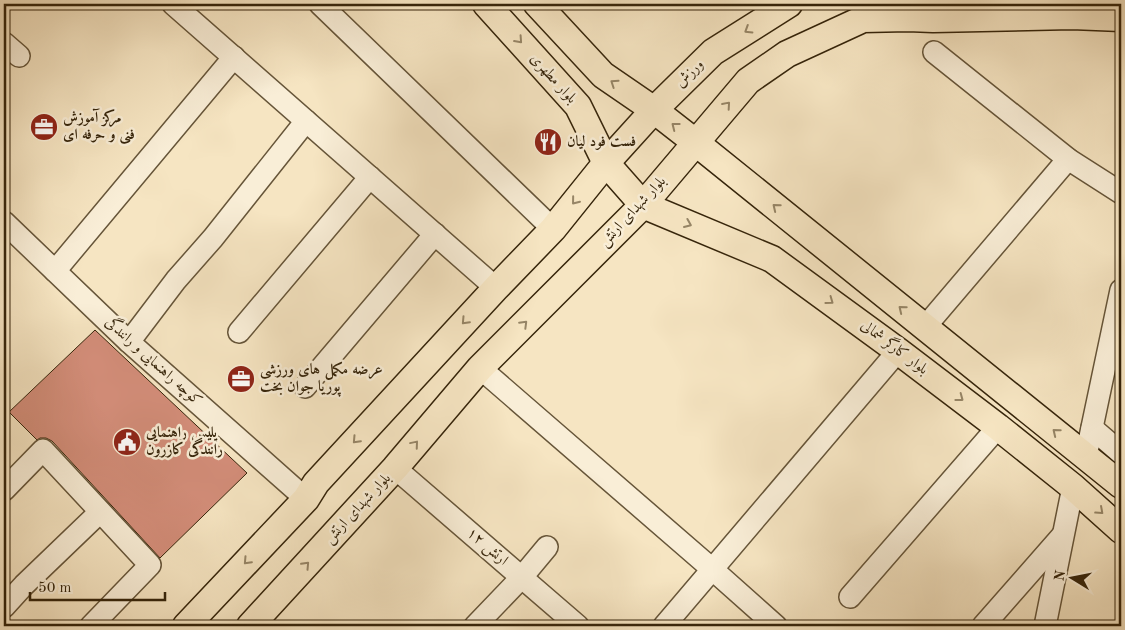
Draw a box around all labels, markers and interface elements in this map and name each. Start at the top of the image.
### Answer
one-way arrow [744,23,753,33]
one-way arrow [513,35,522,44]
street label: بلوار مطهری [526,51,579,108]
street label: ورزش [672,56,707,91]
one-way arrow [610,80,620,89]
one-way arrow [721,102,730,111]
place label: مرکز آموزش فنی و حرفه ای [63,108,135,145]
office icon: مرکز آموزش فنی و حرفه ای [29,112,59,142]
one-way arrow [672,124,681,132]
restaurant icon: فست فود لیان [533,127,563,157]
place label: فست فود لیان [567,134,636,150]
street label: بلوار شهدای ارتش [597,174,670,251]
one-way arrow [573,195,581,204]
one-way arrow [772,203,781,212]
one-way arrow [683,218,692,229]
one-way arrow [824,295,833,304]
one-way arrow [899,306,908,314]
street label: کوچه راهنمایی و رانندگی [100,310,208,411]
one-way arrow [462,315,471,324]
street label: بلوار کارگر شمالی [858,315,933,378]
one-way arrow [519,321,528,330]
place label: عرضه مکمل های ورزشی پوریا جوان بخت [260,361,383,397]
office icon: عرضه مکمل های ورزشی پوریا جوان بخت [226,364,256,394]
one-way arrow [954,392,964,401]
place label: پلیس راهنمایی رانندگی کازرون [145,425,223,458]
public building icon: پلیس راهنمایی رانندگی کازرون [112,427,142,457]
one-way arrow [1053,430,1062,438]
one-way arrow [352,435,361,444]
one-way arrow [410,441,419,450]
street label: بلوار شهدای ارتش [322,471,395,548]
one-way arrow [1095,505,1104,514]
street label: ارتش ۱۲ [463,525,510,569]
north arrow [1048,552,1098,602]
one-way arrow [244,555,253,564]
one-way arrow [300,561,309,570]
text: N [1052,569,1068,582]
scale bar [30,570,165,602]
text: 50 m [38,581,72,596]

